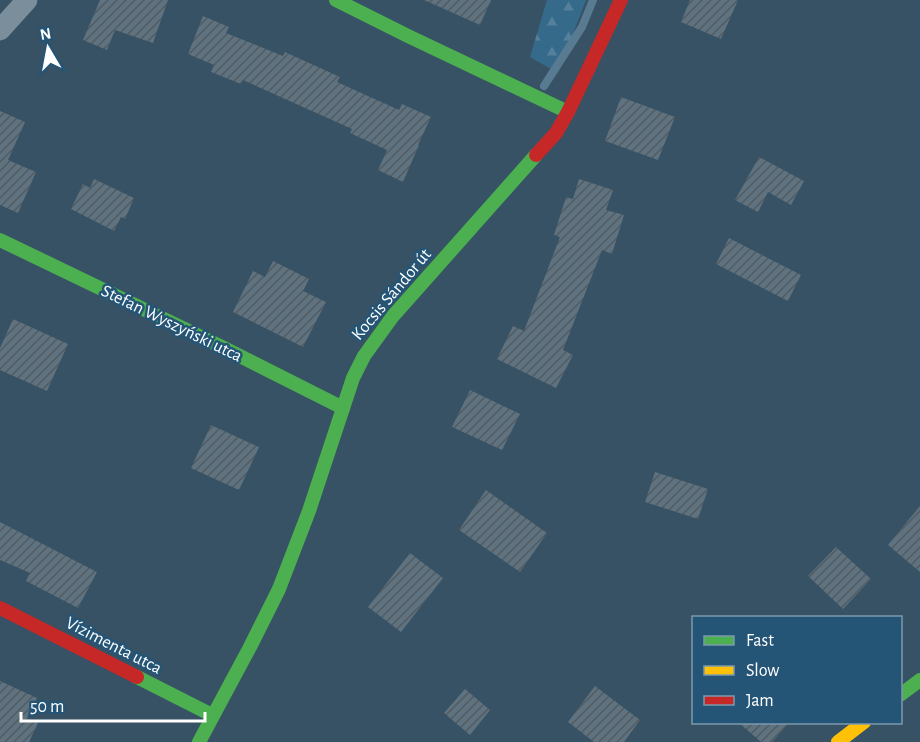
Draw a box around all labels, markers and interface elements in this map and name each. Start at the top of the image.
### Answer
north arrow [18,18,78,78]
text: N [39,25,52,43]
street label: Kocsis Sándor út [349,245,435,344]
street label: Stefan Wyszyński utca [98,282,245,366]
street label: Vízimenta utca [63,614,164,678]
legend [692,616,902,724]
text: Fast [746,632,774,650]
text: Slow [746,662,779,680]
scale bar [21,685,206,723]
text: Jam [746,692,774,710]
text: 50 m [30,698,64,716]

